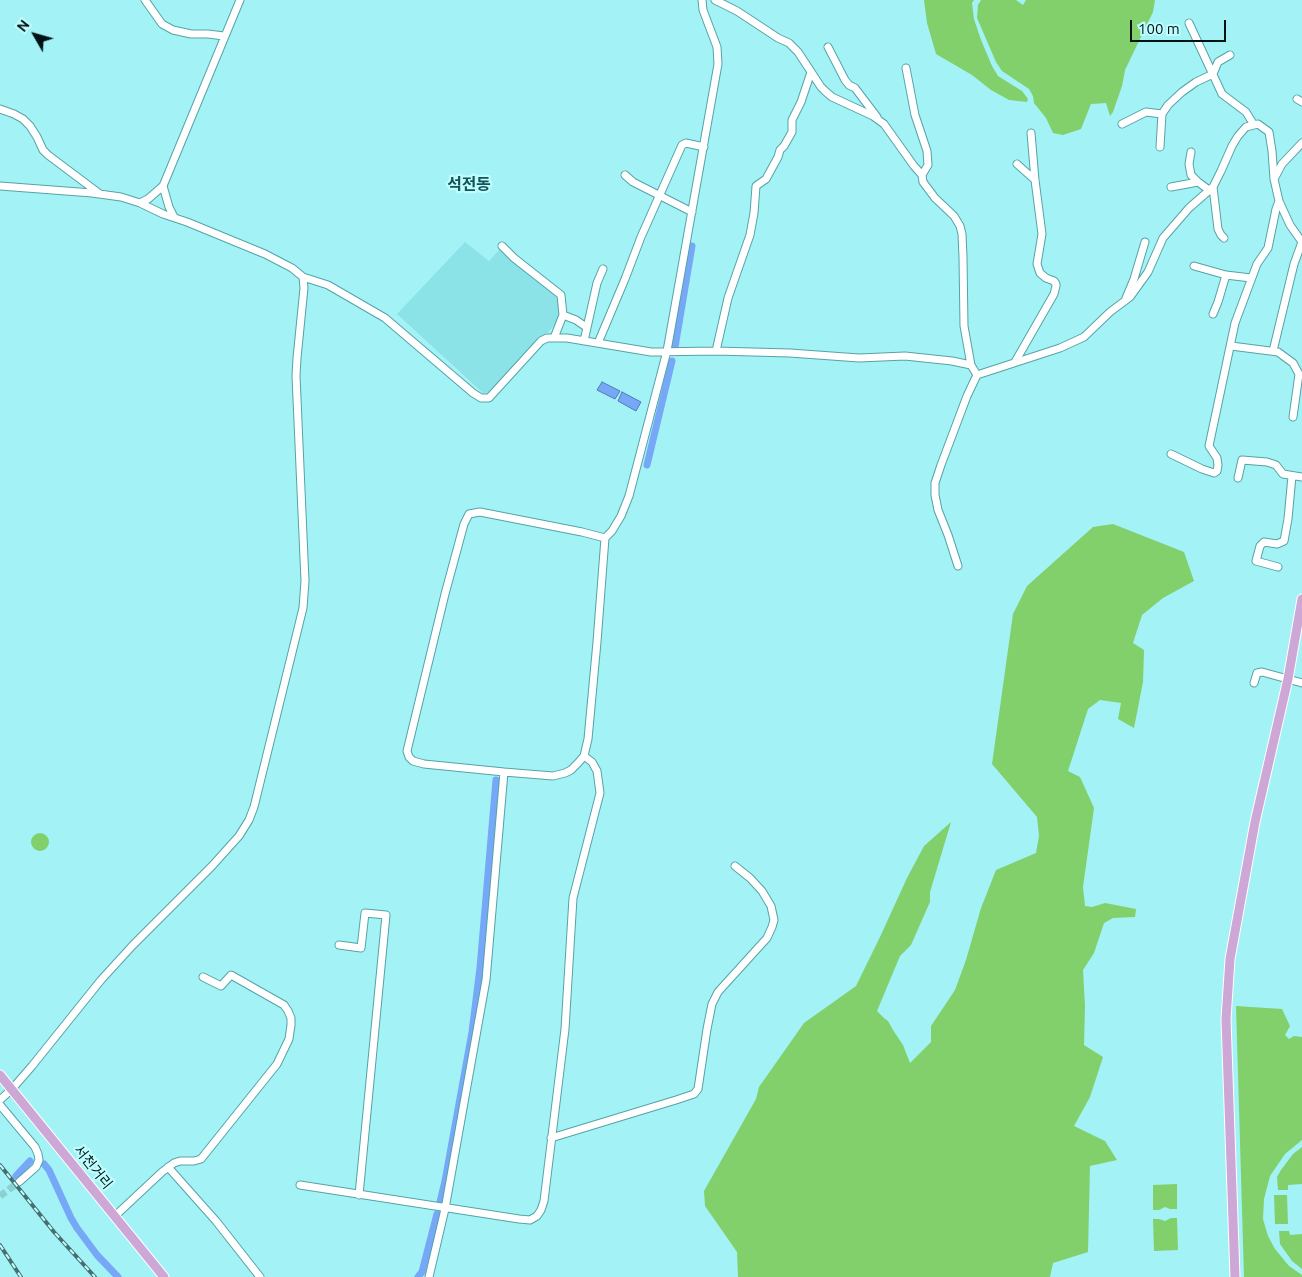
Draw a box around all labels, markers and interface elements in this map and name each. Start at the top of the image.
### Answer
north arrow [10,10,60,60]
scale bar [1132,10,1228,42]
text: N [14,17,33,35]
text: 100 m [1138,20,1180,37]
district label: 석전동 [447,175,491,195]
street label: 서천거리 [70,1142,116,1192]

